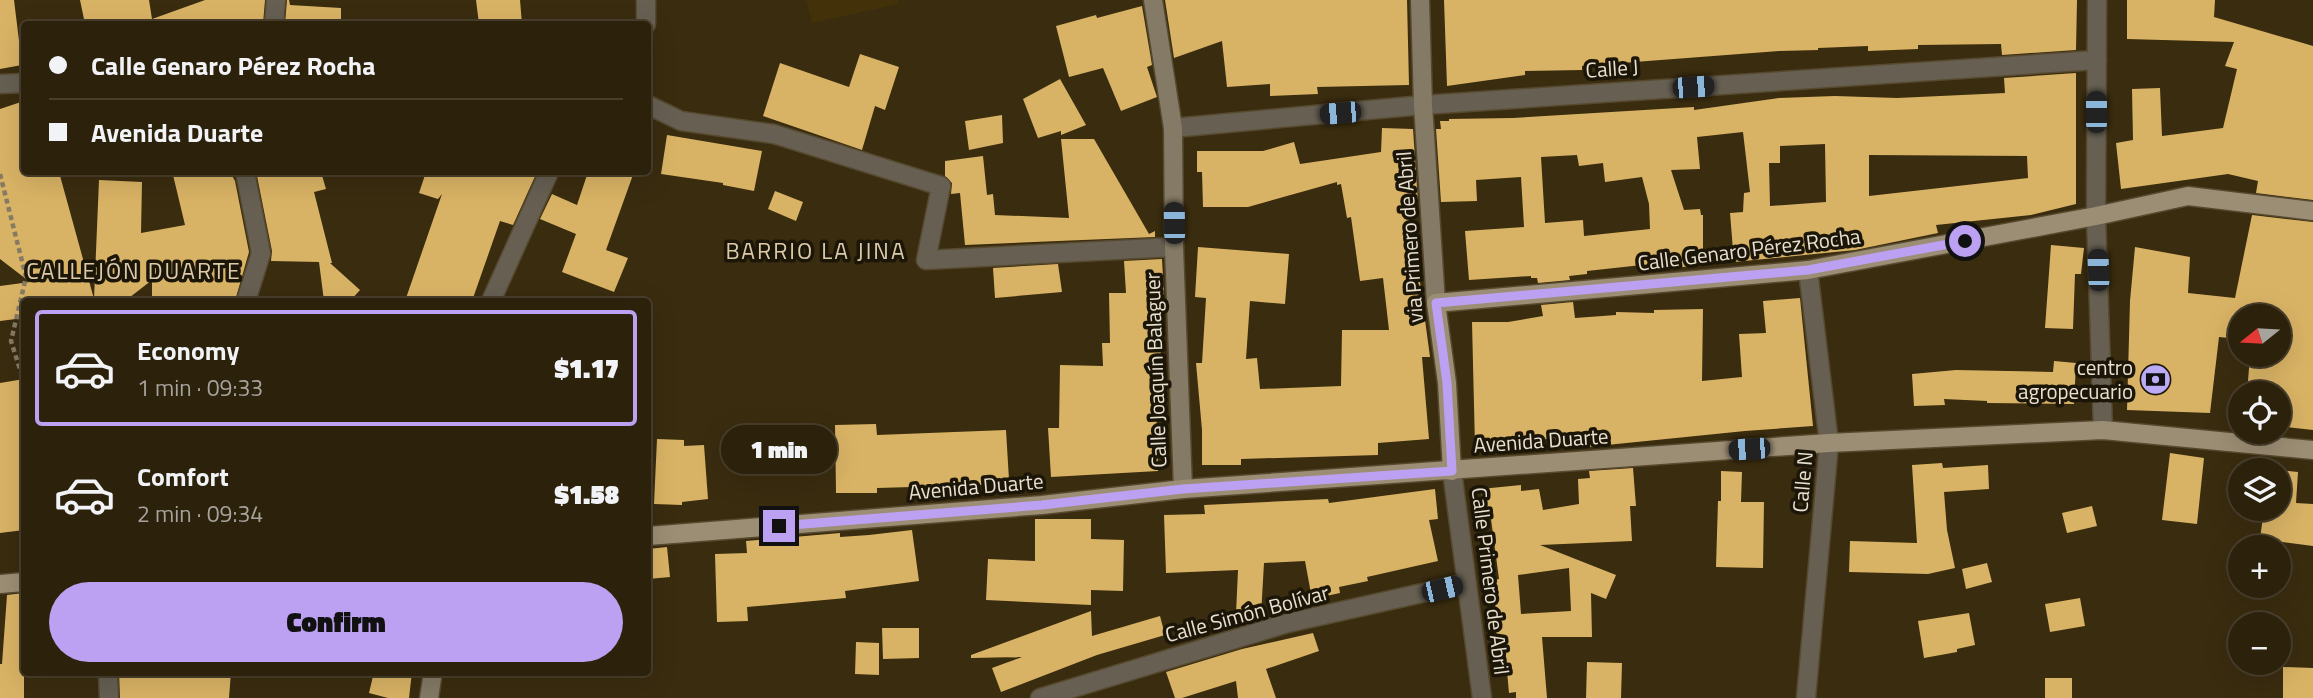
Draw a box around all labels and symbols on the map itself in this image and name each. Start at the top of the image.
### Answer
street label: Calle J [1584,50,1639,86]
car [1672,75,1715,99]
car [2086,91,2107,133]
car [1319,101,1362,125]
street label: via Primero de Abril [1387,150,1431,324]
car [1164,202,1185,244]
street label: Calle Genaro Pérez Rocha [1635,219,1863,279]
route start [1949,225,1981,257]
district label: BARRIO LA JINA [725,233,907,268]
car [2087,249,2110,291]
district label: CALLEJÓN DUARTE [26,253,242,288]
street label: Calle Joaquín Balaguer [1136,272,1174,468]
north arrow [2228,304,2291,368]
place label: centro agropecuario [2018,351,2133,407]
bank icon: centro agropecuario [2139,363,2173,397]
street label: Avenida Duarte [1472,419,1610,461]
callout: 1 min [721,424,837,474]
car [1728,437,1771,461]
street label: Calle N [1783,450,1821,514]
street label: Avenida Duarte [907,464,1045,508]
street label: Calle Primero de Abril [1464,485,1518,676]
route end [763,510,795,542]
car [1420,574,1465,604]
street label: Calle Simón Bolívar [1161,576,1332,650]

